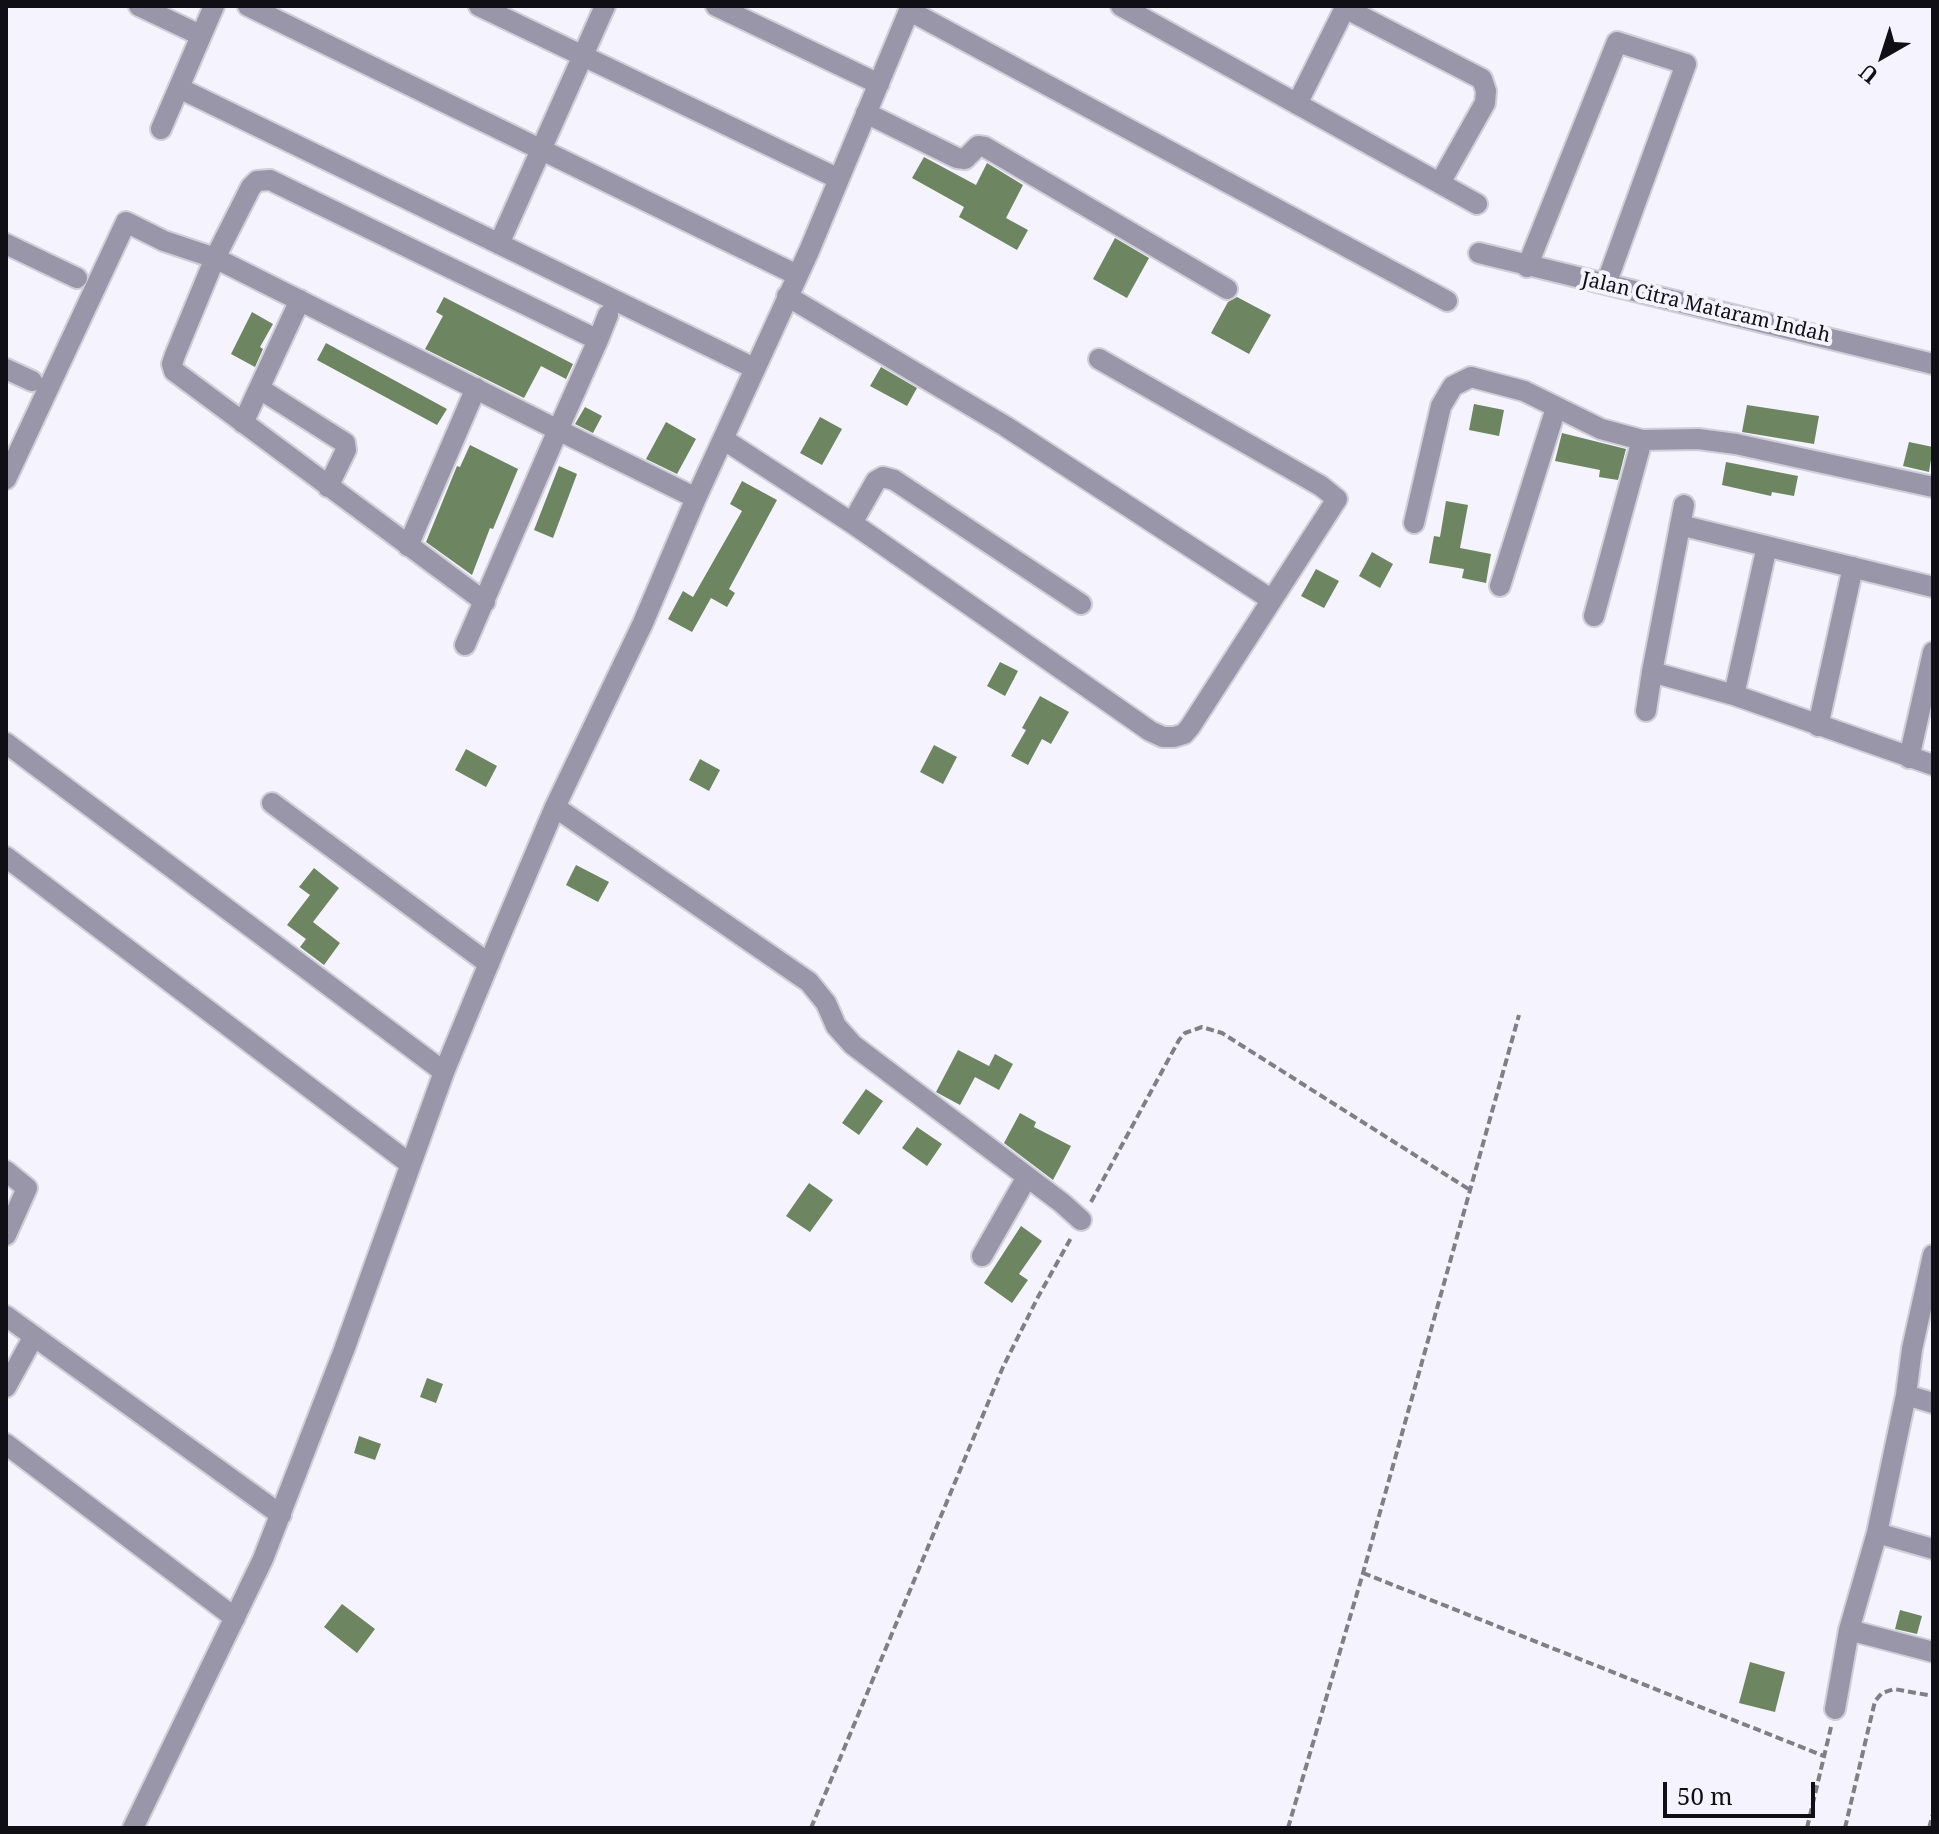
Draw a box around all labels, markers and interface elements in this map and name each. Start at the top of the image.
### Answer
north arrow [1843,16,1923,96]
text: U [1852,58,1884,91]
street label: Jalan Citra Mataram Indah [1579,268,1833,348]
scale bar [1667,1766,1819,1816]
text: 50 m [1677,1779,1733,1812]

